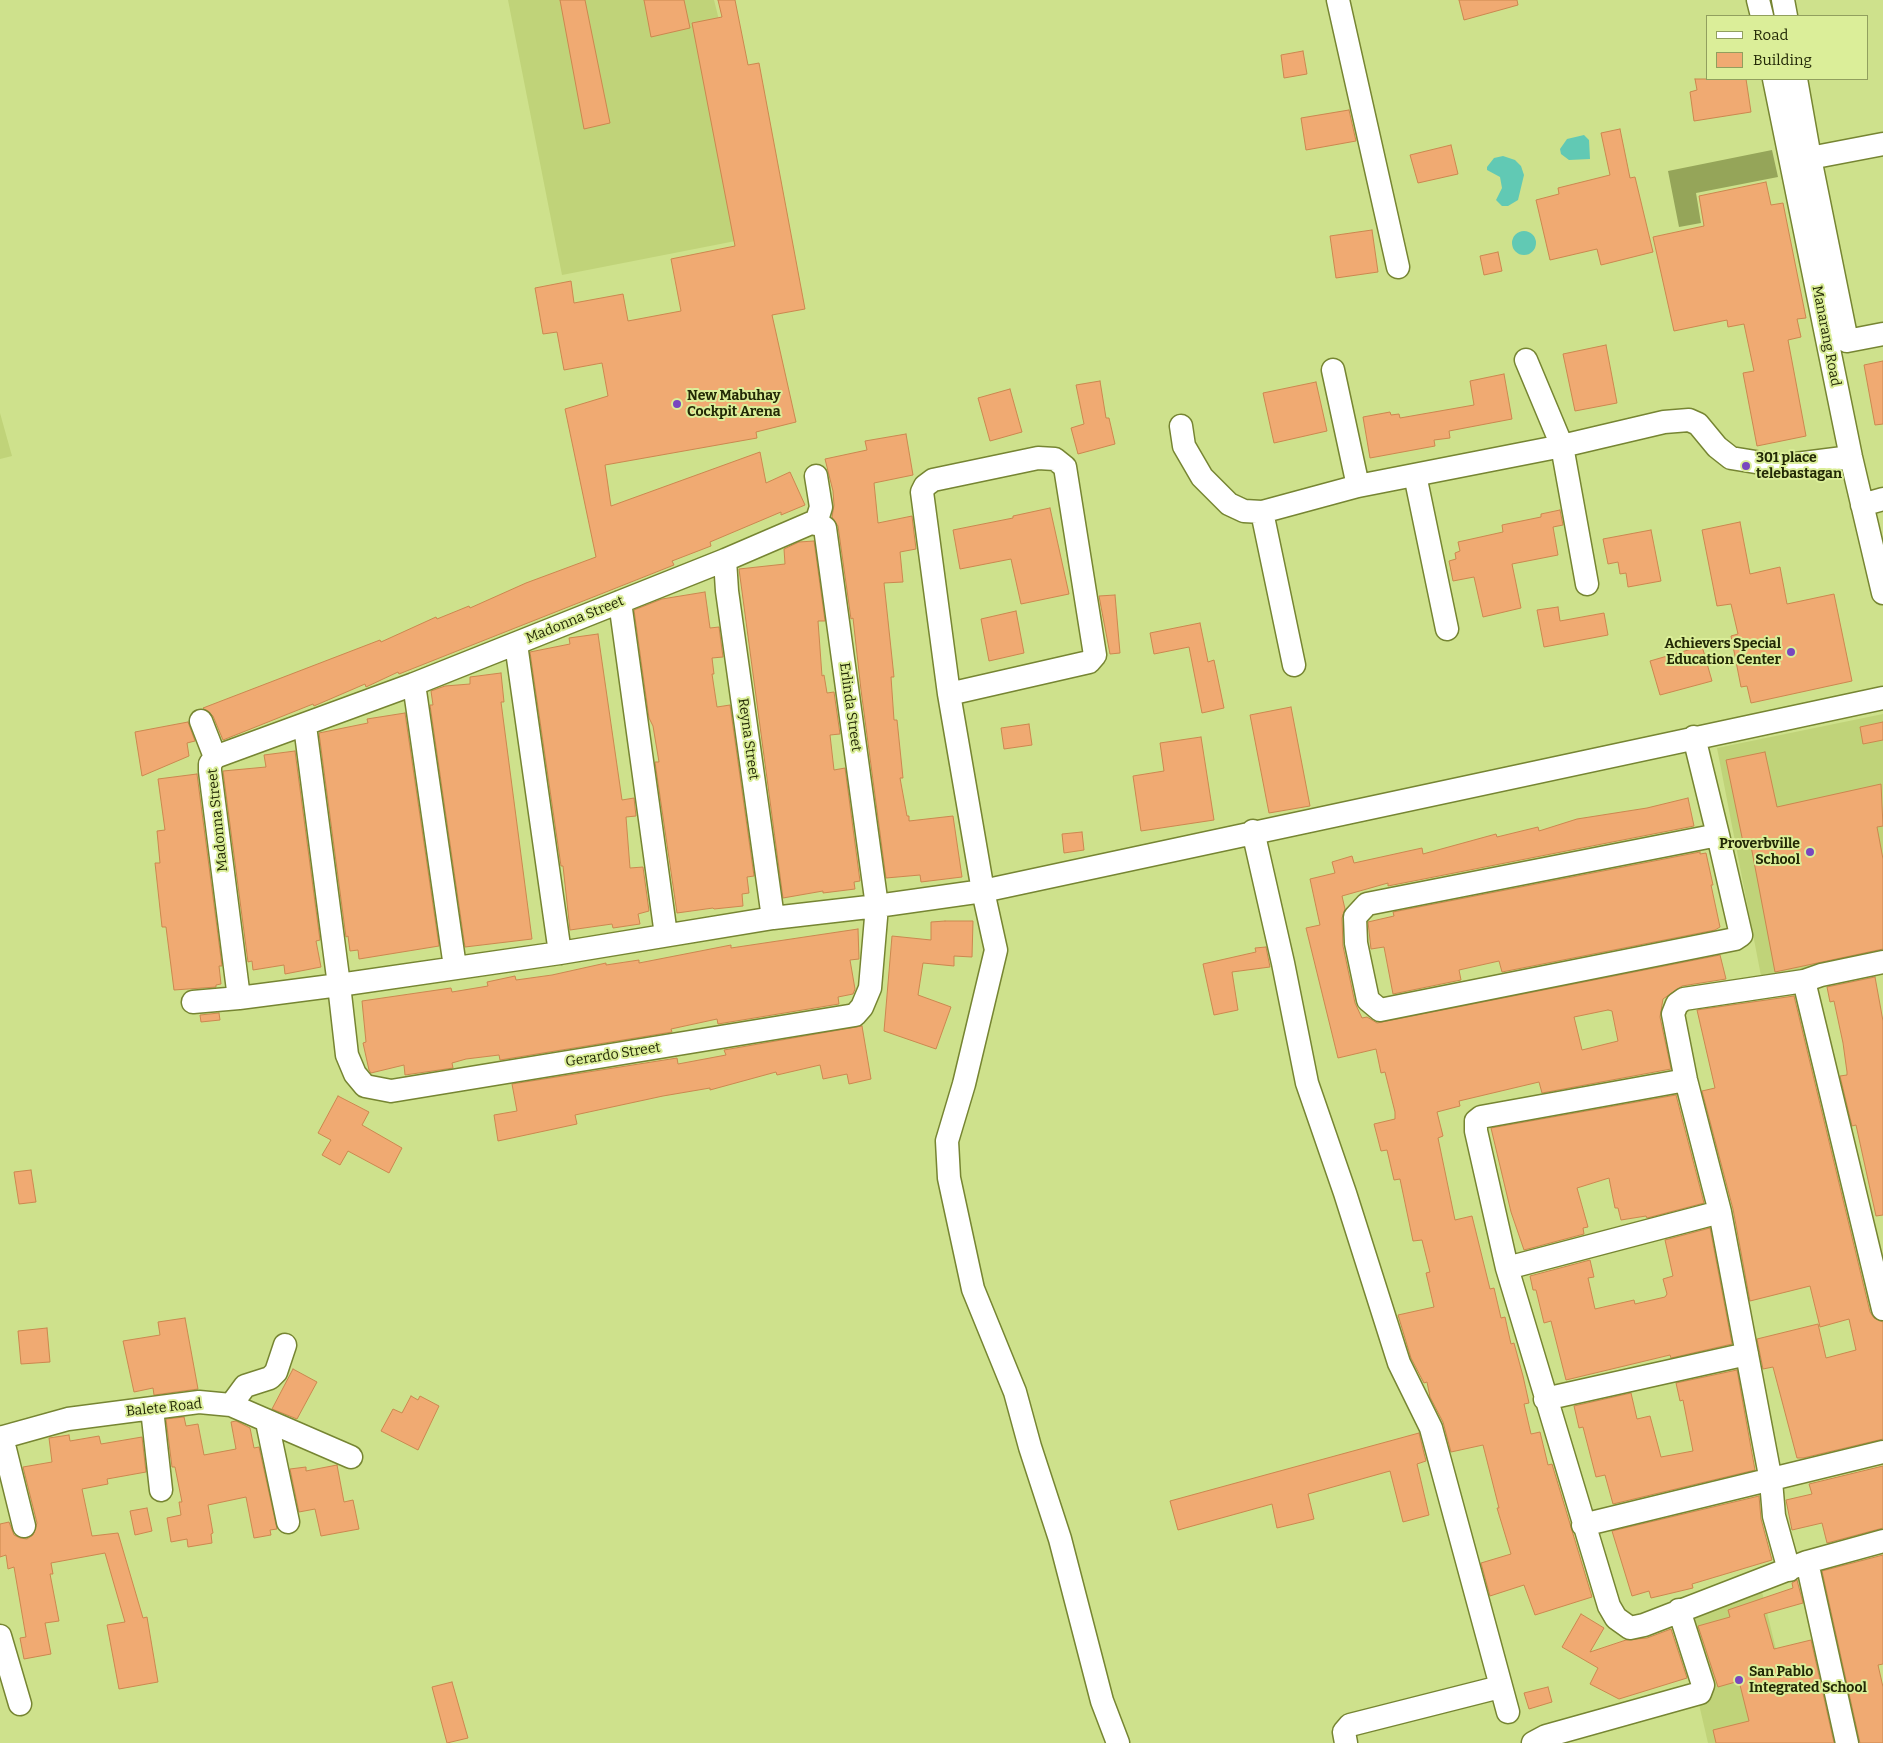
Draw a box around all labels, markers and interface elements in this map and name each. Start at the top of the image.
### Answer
legend [1706,15,1868,80]
text: Road [1753,26,1788,44]
text: Building [1753,51,1812,69]
street label: Manarang Road [1808,284,1844,388]
place label: New Mabuhay Cockpit Arena [687,388,781,421]
marker: New Mabuhay Cockpit Arena [671,398,683,410]
place label: 301 place telebastagan [1756,450,1842,482]
marker: 301 place telebastagan [1740,460,1752,472]
street label: Madonna Street [524,593,626,647]
place label: Achievers Special Education Center [1664,636,1781,669]
marker: Achievers Special Education Center [1785,646,1797,658]
street label: Erlinda Street [835,661,865,753]
street label: Reyna Street [734,697,762,781]
street label: Madonna Street [204,767,232,873]
place label: Proverbville School [1719,836,1800,869]
marker: Proverbville School [1804,846,1816,858]
street label: Gerardo Street [564,1039,662,1071]
street label: Balete Road [125,1396,203,1420]
place label: San Pablo Integrated School [1749,1664,1867,1696]
marker: San Pablo Integrated School [1733,1674,1745,1686]

